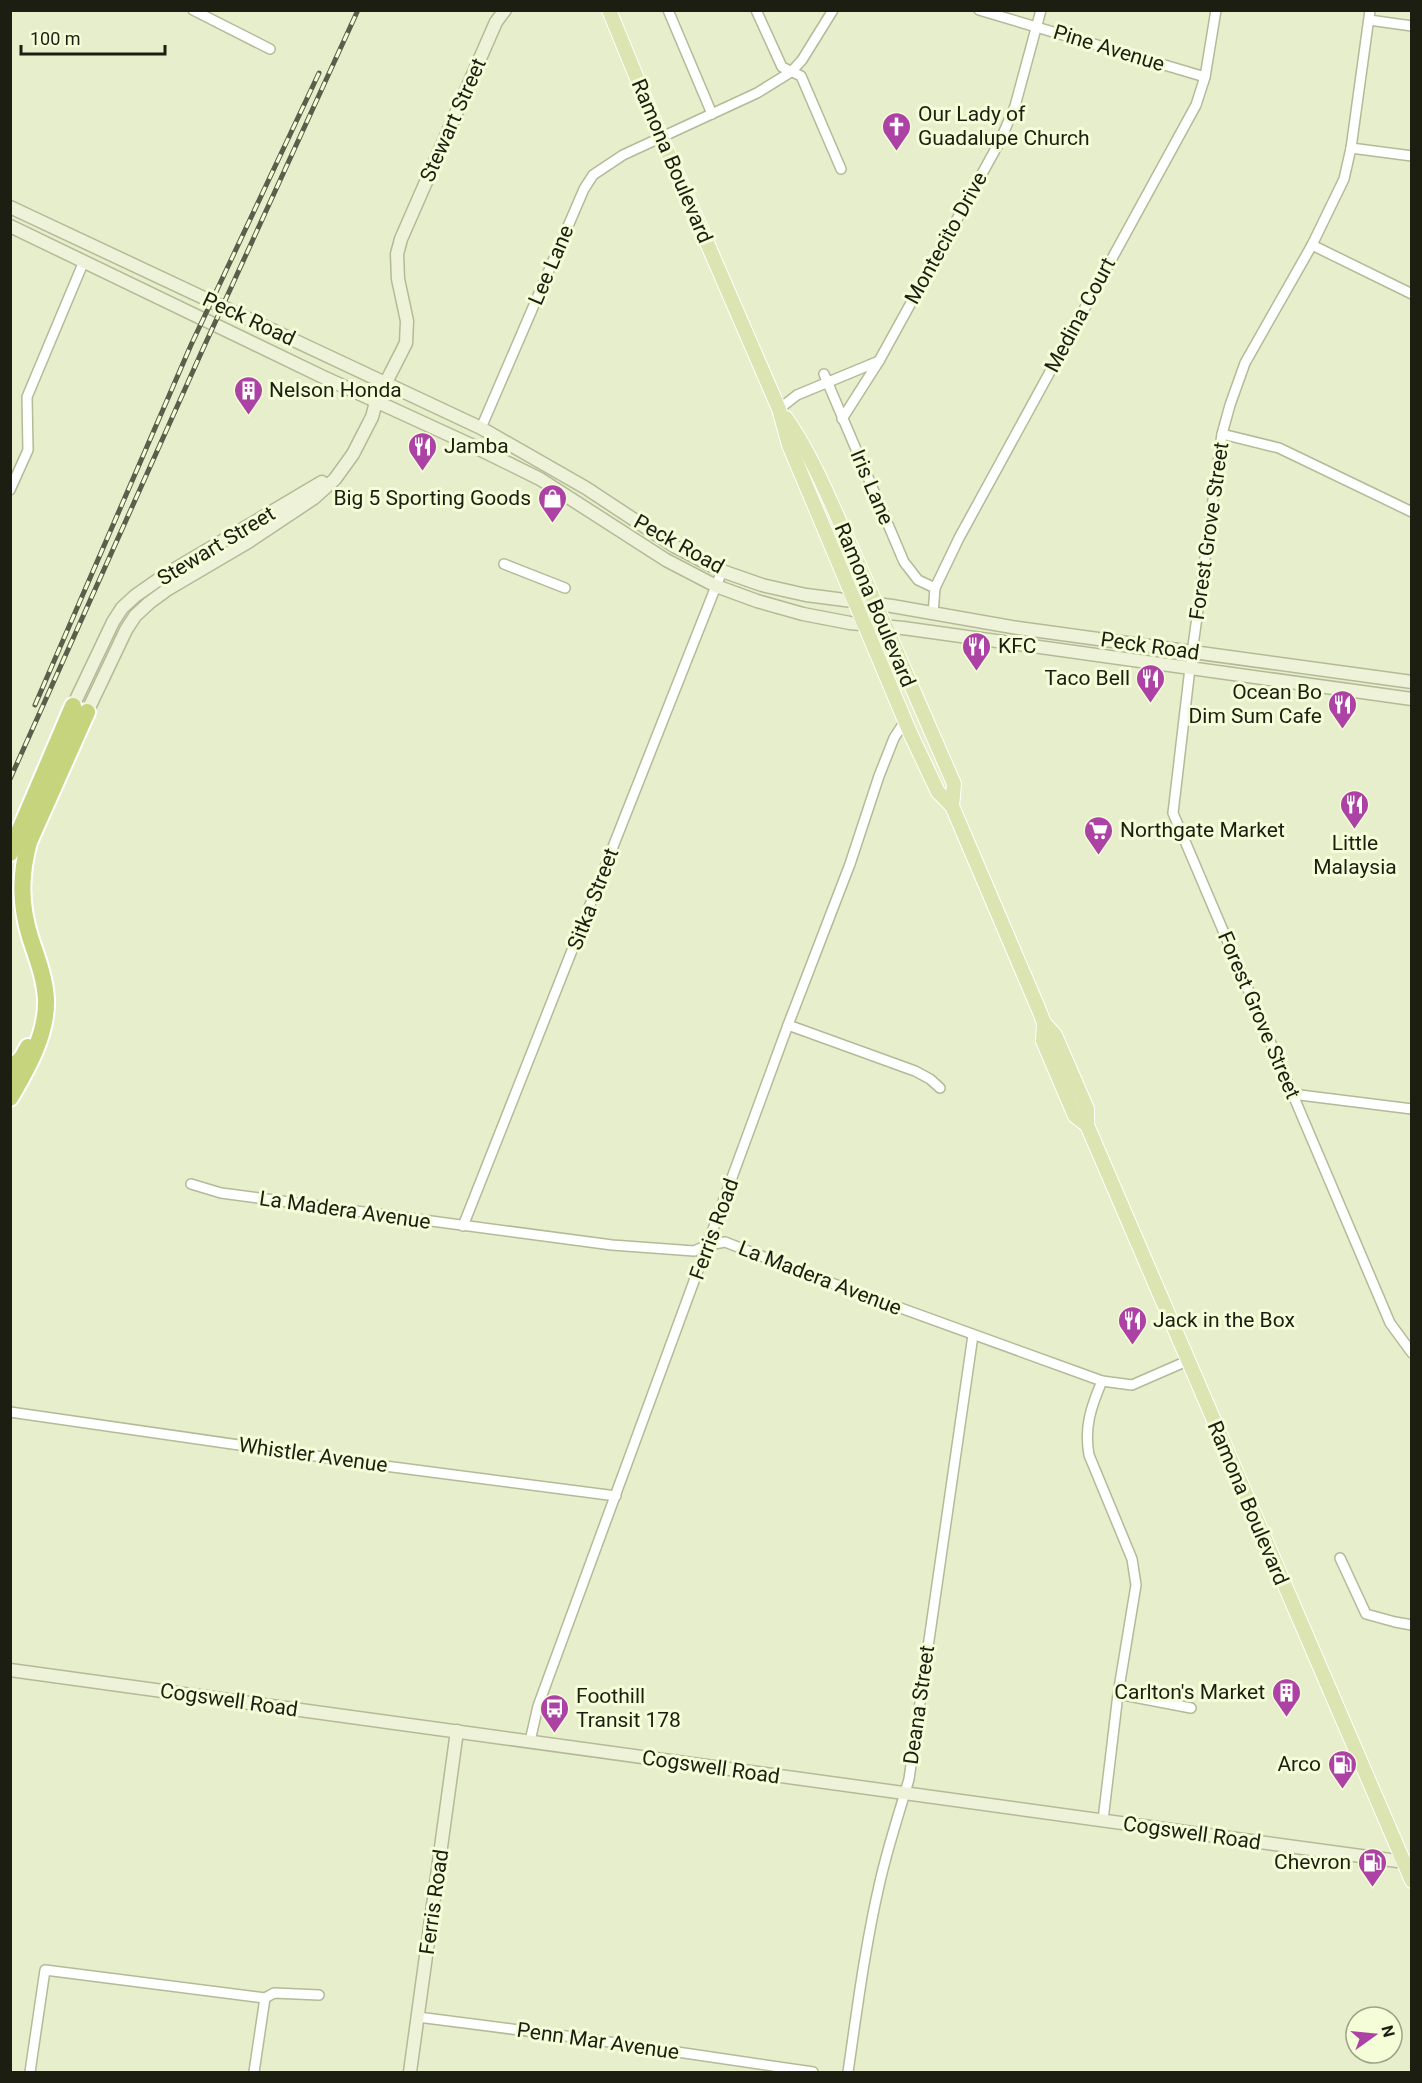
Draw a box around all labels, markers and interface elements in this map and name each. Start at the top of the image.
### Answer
scale bar [21,18,165,56]
street label: Pine Avenue [1051,20,1167,76]
text: 100 m [30,28,81,49]
street label: Stewart Street [415,54,491,186]
street label: Ramona Boulevard [627,75,717,247]
place label: Our Lady of Guadalupe Church [918,102,1090,150]
church icon: Our Lady of Guadalupe Church [881,110,913,152]
street label: Montecito Drive [900,168,992,308]
street label: Lee Lane [523,222,579,308]
street label: Medina Court [1040,253,1120,376]
street label: Peck Road [199,287,299,351]
building icon: Nelson Honda [232,374,264,416]
place label: Nelson Honda [269,378,402,402]
restaurant icon: Jamba [407,430,439,472]
place label: Jamba [444,434,509,458]
street label: Forest Grove Street [1185,440,1233,621]
street label: Iris Lane [845,446,899,528]
shop icon: Big 5 Sporting Goods [536,482,568,524]
place label: Big 5 Sporting Goods [333,486,531,510]
street label: Stewart Street [153,501,279,590]
street label: Peck Road [630,509,728,579]
street label: Ramona Boulevard [830,519,920,691]
street label: Peck Road [1099,627,1201,665]
restaurant icon: KFC [961,630,993,672]
place label: KFC [998,634,1036,658]
restaurant icon: Taco Bell [1135,662,1167,704]
place label: Taco Bell [1045,666,1130,690]
place label: Ocean Bo Dim Sum Cafe [1189,680,1322,728]
restaurant icon: Ocean Bo Dim Sum Cafe [1327,688,1359,730]
restaurant icon: Little Malaysia [1339,788,1371,830]
supermarket icon: Northgate Market [1083,814,1115,856]
place label: Northgate Market [1120,818,1285,842]
place label: Little Malaysia [1313,831,1397,879]
street label: Sitka Street [563,845,623,953]
street label: Forest Grove Street [1213,928,1305,1102]
street label: Ferris Road [685,1175,743,1283]
street label: La Madera Avenue [258,1186,432,1234]
street label: La Madera Avenue [735,1236,905,1320]
restaurant icon: Jack in the Box [1116,1304,1148,1346]
place label: Jack in the Box [1153,1308,1295,1332]
street label: Ramona Boulevard [1203,1417,1293,1589]
street label: Whistler Avenue [237,1433,389,1477]
street label: Deana Street [899,1644,939,1766]
building icon: Carlton's Market [1270,1676,1302,1718]
street label: Cogswell Road [159,1678,299,1722]
place label: Carlton's Market [1114,1680,1265,1704]
place label: Foothill Transit 178 [576,1684,681,1732]
bus stop icon: Foothill Transit 178 [539,1692,571,1734]
street label: Cogswell Road [641,1745,781,1789]
fuel station icon: Arco [1326,1748,1358,1790]
place label: Arco [1277,1752,1321,1776]
street label: Cogswell Road [1122,1811,1262,1855]
fuel station icon: Chevron [1356,1846,1388,1888]
street label: Ferris Road [415,1848,453,1956]
place label: Chevron [1274,1850,1351,1874]
north arrow [1344,2005,1404,2065]
street label: Penn Mar Avenue [515,2018,681,2064]
text: N [1377,2023,1399,2039]

